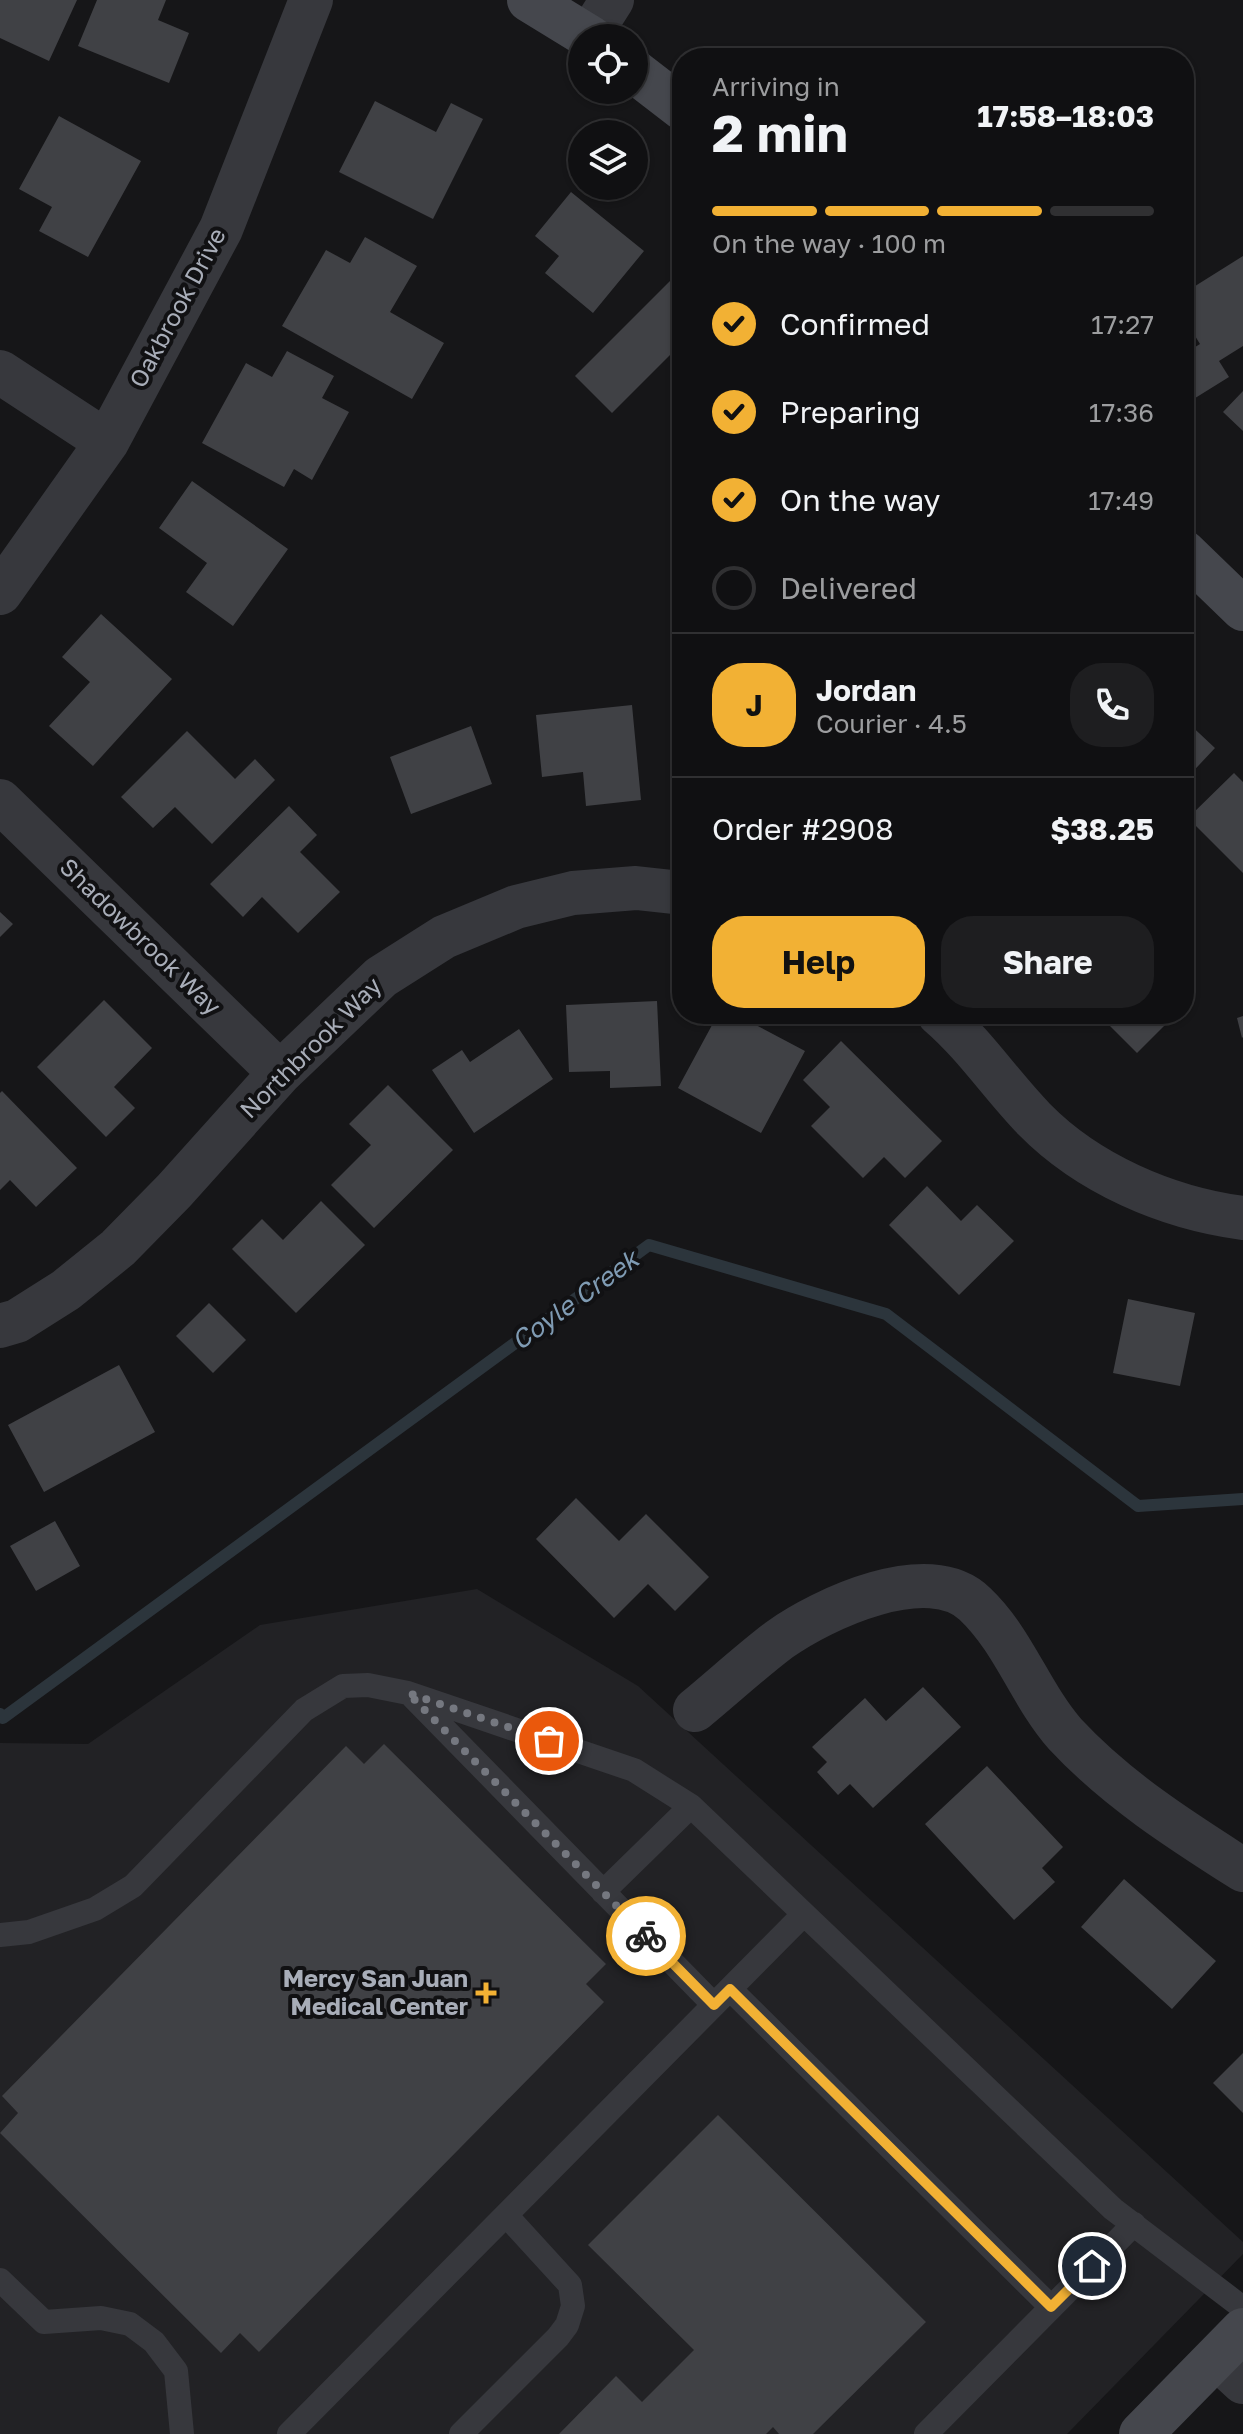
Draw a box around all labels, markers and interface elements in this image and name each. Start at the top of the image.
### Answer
map controls [568,24,648,200]
button: locate [568,24,648,104]
text: Arriving in [712,71,840,102]
text: 17:58–18:03 [977,98,1154,134]
text: 2 min [712,101,848,163]
button: layers [568,120,648,200]
street label: Oakbrook Drive [122,223,231,392]
text: On the way · 100 m [712,228,946,259]
icon: check [712,302,756,346]
text: Confirmed [780,306,930,342]
text: 17:27 [1091,309,1154,340]
icon: check [712,390,756,434]
text: Preparing [780,394,921,430]
text: 17:36 [1089,397,1154,428]
icon: check [712,478,756,522]
text: On the way [780,482,940,518]
text: 17:49 [1088,485,1154,516]
text: Delivered [780,570,917,606]
button: phone [1070,663,1154,747]
text: Jordan [816,672,916,708]
text: J [745,687,763,723]
text: Courier · 4.5 [816,708,967,739]
text: Order #2908 [712,811,894,847]
text: $38.25 [1050,811,1154,847]
street label: Shadowbrook Way [54,852,228,1020]
button: Help [712,916,925,1008]
button: Share [941,916,1154,1008]
street label: Northbrook Way [233,970,387,1124]
water label: Coyle Creek [505,1242,646,1356]
pin [515,1707,583,1775]
icon: bag [527,1719,571,1763]
courier [606,1896,686,1976]
icon: bike [624,1914,668,1958]
place label: Mercy San Juan Medical Center [283,1963,468,2020]
marker: Mercy San Juan Medical Center [475,1982,497,2004]
pin [1058,2232,1126,2300]
icon: home [1070,2244,1114,2288]

